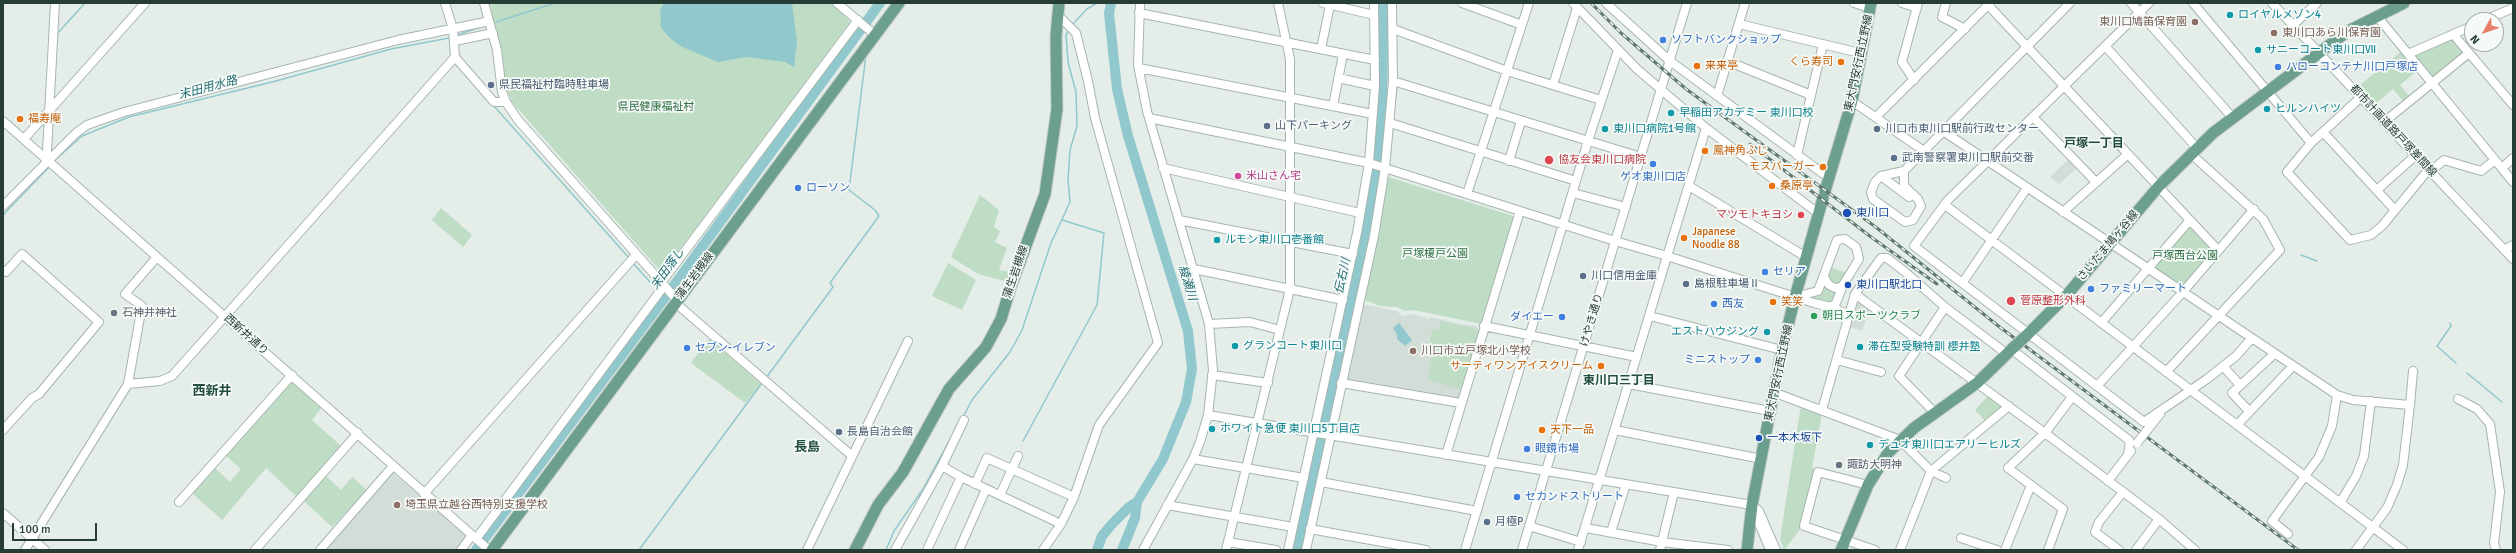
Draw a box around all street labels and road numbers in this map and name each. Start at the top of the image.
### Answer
street label: 東大門安行西立野線 [1842,13,1876,113]
street label: 都市計画道路戸塚差間線 [2347,82,2439,180]
street label: さいたま鳩ヶ谷線 [2075,208,2141,284]
street label: 蒲生岩槻線 [1001,244,1031,300]
street label: 蒲生岩槻線 [673,250,717,302]
street label: けやき通り [1578,292,1606,348]
street label: 西新井通り [221,312,271,358]
street label: 東大門安行西立野線 [1762,323,1796,423]

